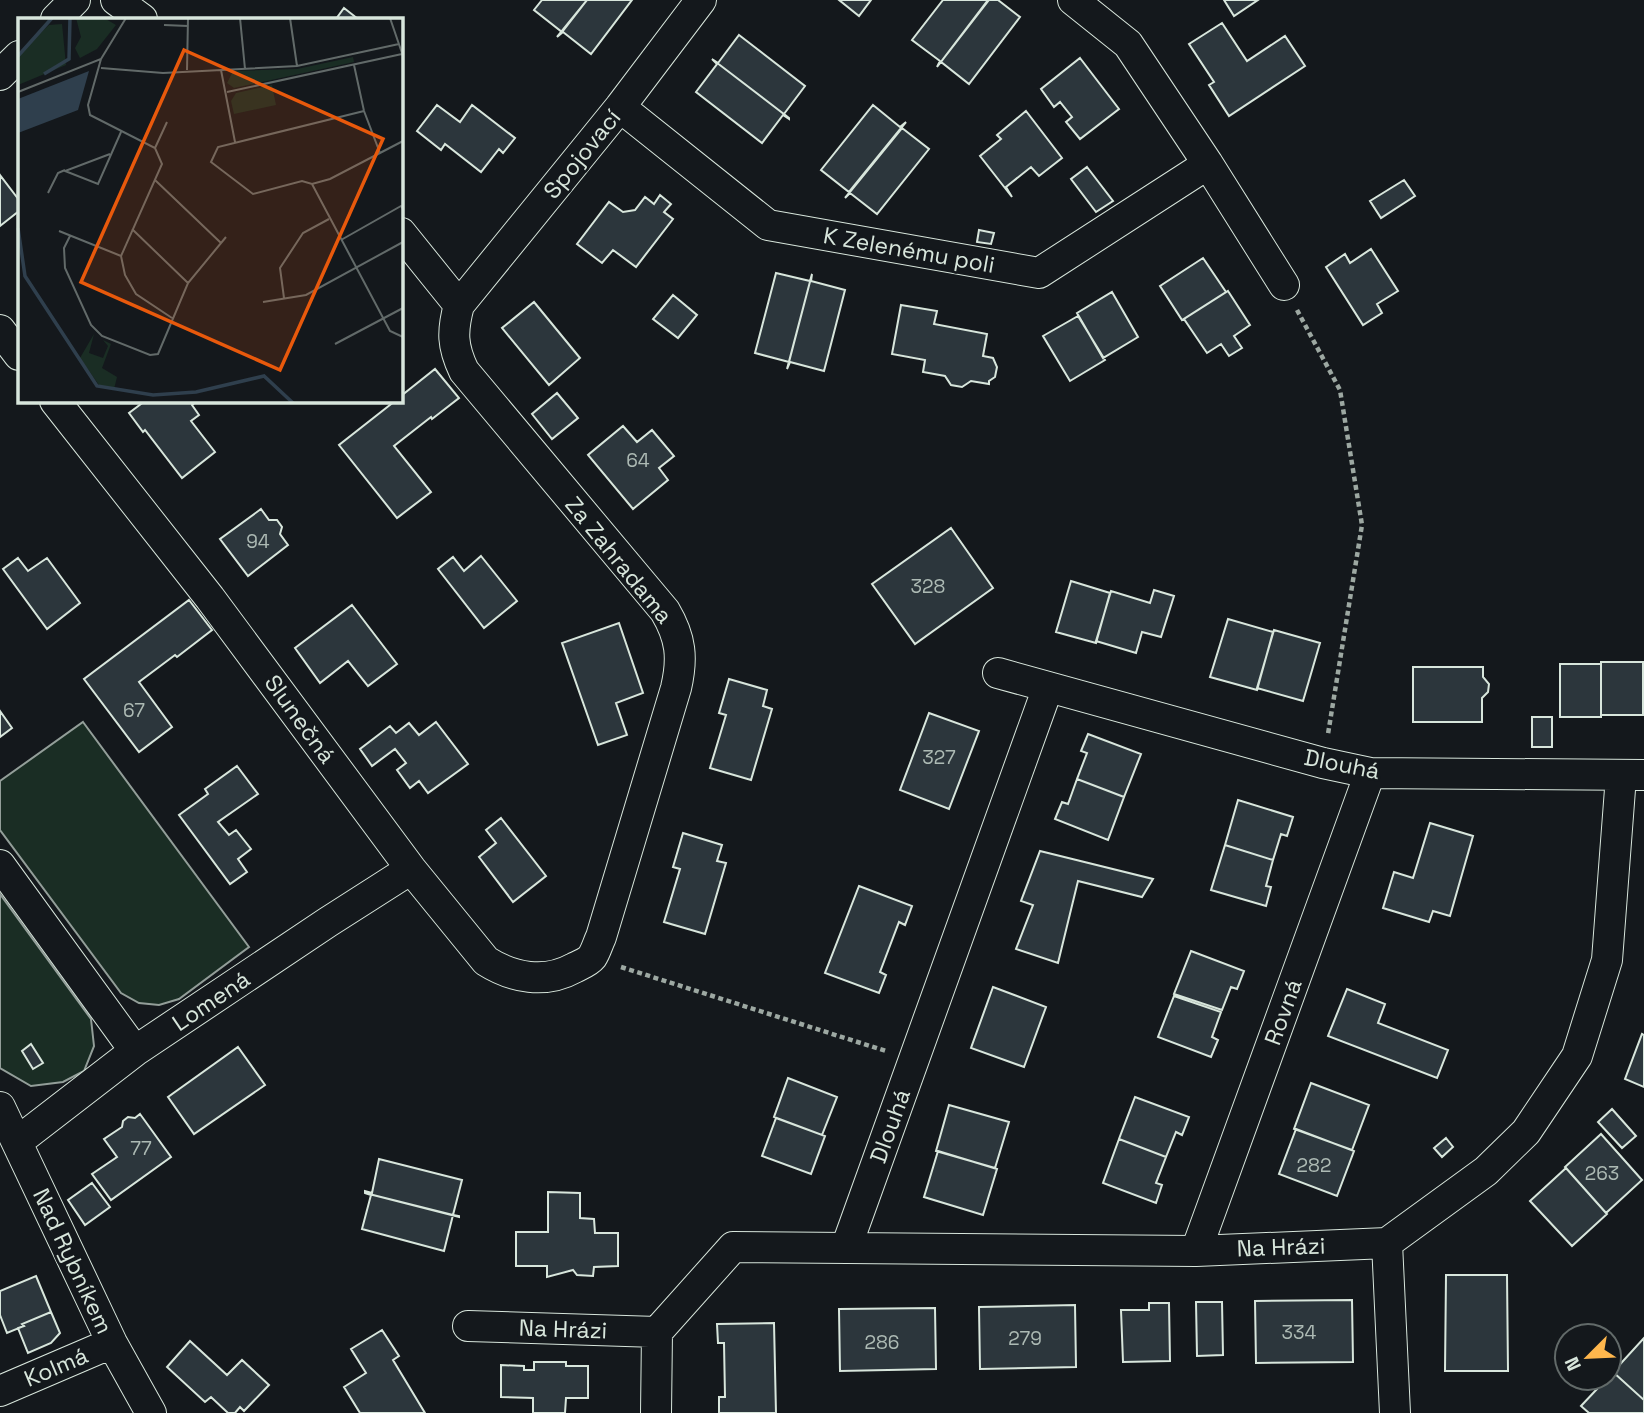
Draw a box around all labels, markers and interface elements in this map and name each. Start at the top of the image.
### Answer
inset map [18,18,402,402]
street label: Spojovací [537,103,628,205]
street label: K Zelenému poli [821,220,997,280]
house number: 64 [626,448,650,473]
street label: Za Zahradama [558,490,680,630]
house number: 94 [246,529,270,554]
house number: 328 [911,574,945,599]
street label: Slunečná [258,669,342,769]
house number: 67 [123,698,145,723]
street label: Dlouhá [1302,742,1382,786]
house number: 327 [922,745,956,770]
street label: Lomená [166,964,256,1038]
street label: Rovná [1257,975,1309,1049]
street label: Dlouhá [863,1085,917,1167]
house number: 77 [130,1136,152,1161]
house number: 282 [1297,1153,1331,1178]
house number: 263 [1585,1161,1619,1186]
street label: Nad Rybníkem [26,1183,120,1339]
street label: Na Hrázi [1236,1230,1326,1264]
street label: Na Hrázi [518,1312,608,1346]
house number: 334 [1282,1320,1317,1345]
north arrow [1553,1322,1623,1392]
house number: 279 [1008,1326,1042,1351]
house number: 286 [865,1330,899,1355]
street label: Kolmá [20,1340,92,1394]
text: N [1559,1353,1587,1375]

